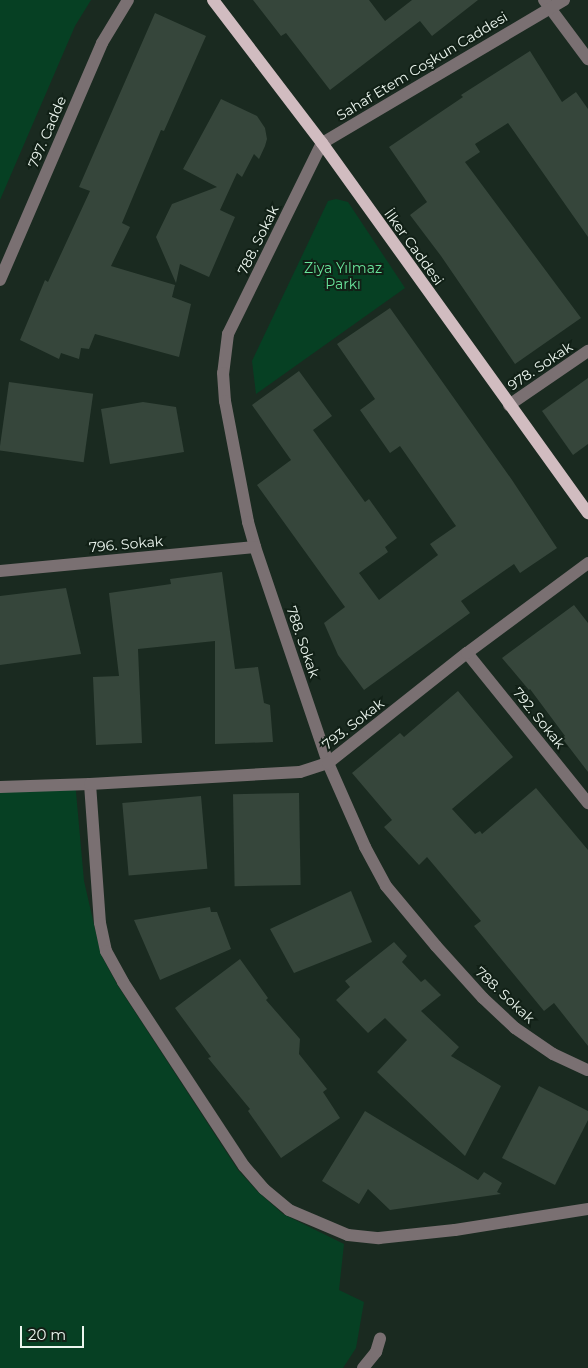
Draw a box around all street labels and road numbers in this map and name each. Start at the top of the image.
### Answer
street label: Sahaf Etem Coşkun Caddesi [333,8,511,124]
street label: 797. Cadde [24,94,70,170]
street label: 788. Sokak [234,203,282,277]
street label: İlker Caddesi [381,206,447,288]
street label: 978. Sokak [504,338,576,394]
street label: 796. Sokak [88,532,164,556]
street label: 788. Sokak [283,604,323,680]
street label: 792. Sokak [509,684,569,752]
street label: 793. Sokak [319,695,387,753]
street label: 788. Sokak [472,963,538,1027]

